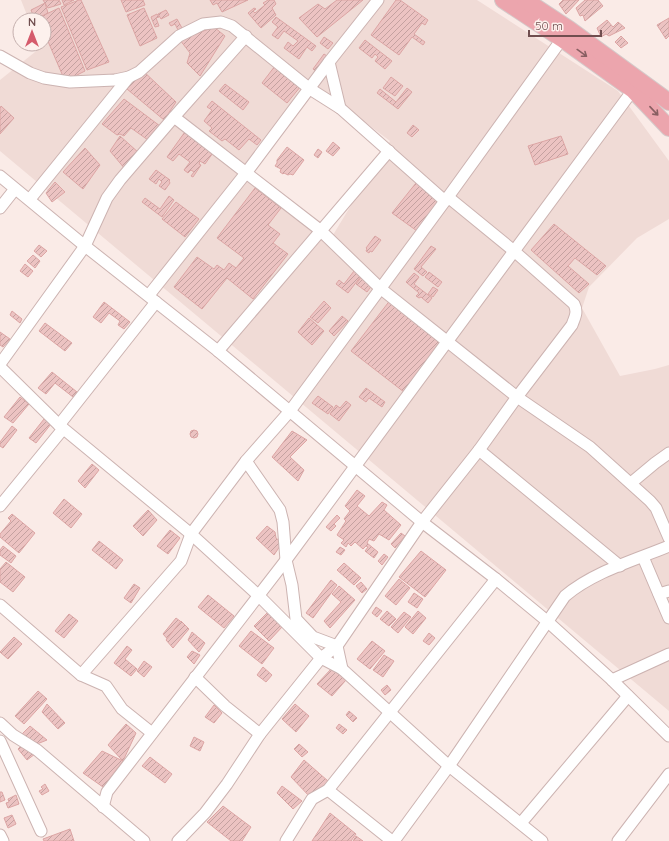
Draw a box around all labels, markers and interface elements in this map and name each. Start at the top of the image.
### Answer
north arrow [12,12,52,52]
scale bar [529,12,601,38]
text: N [28,15,36,29]
text: 50 m [535,18,563,33]
one-way arrow [576,49,587,57]
one-way arrow [649,106,659,116]

